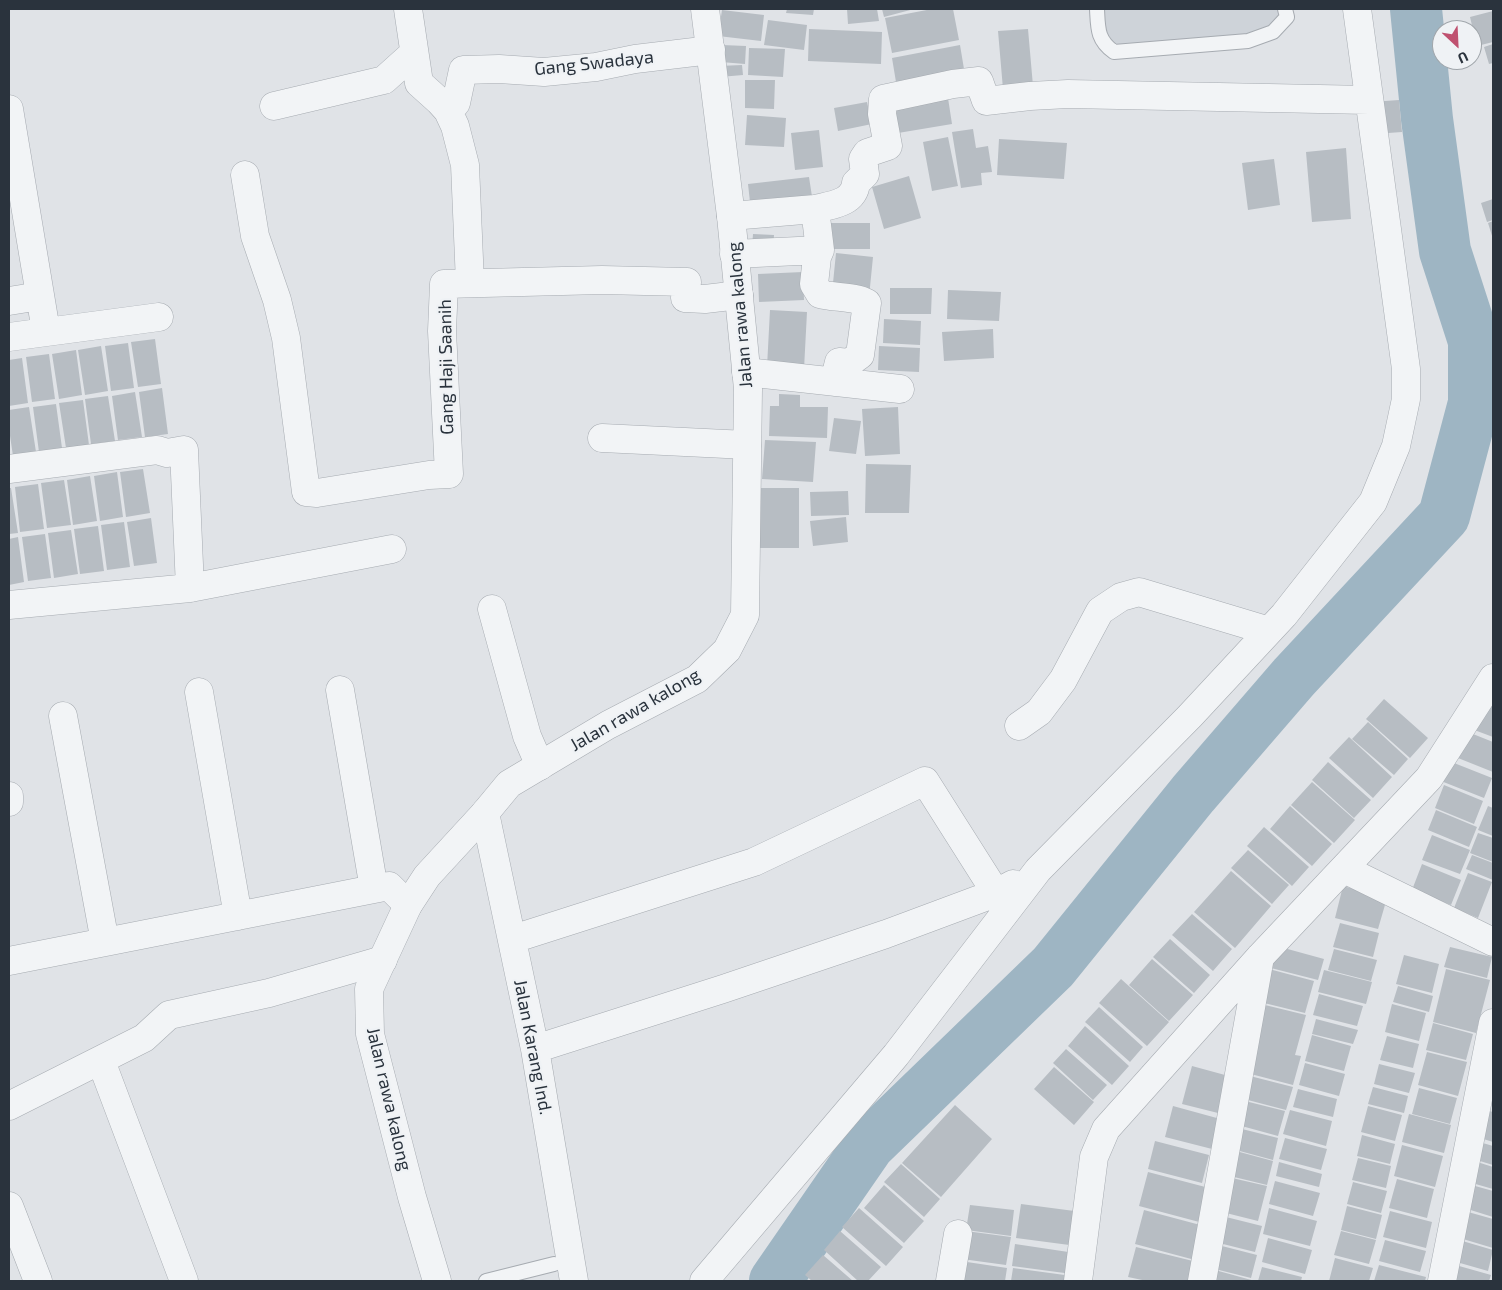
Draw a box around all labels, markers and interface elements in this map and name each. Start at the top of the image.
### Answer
north arrow [1432,20,1482,70]
street label: Gang Swadaya [533,46,655,80]
text: U [1455,48,1471,68]
street label: Jalan rawa kalong [723,241,757,389]
street label: Gang Haji Saanih [434,299,458,435]
street label: Jalan rawa kalong [566,664,704,756]
street label: Jalan Karang Ind. [509,977,557,1117]
street label: Jalan rawa kalong [362,1025,416,1173]

